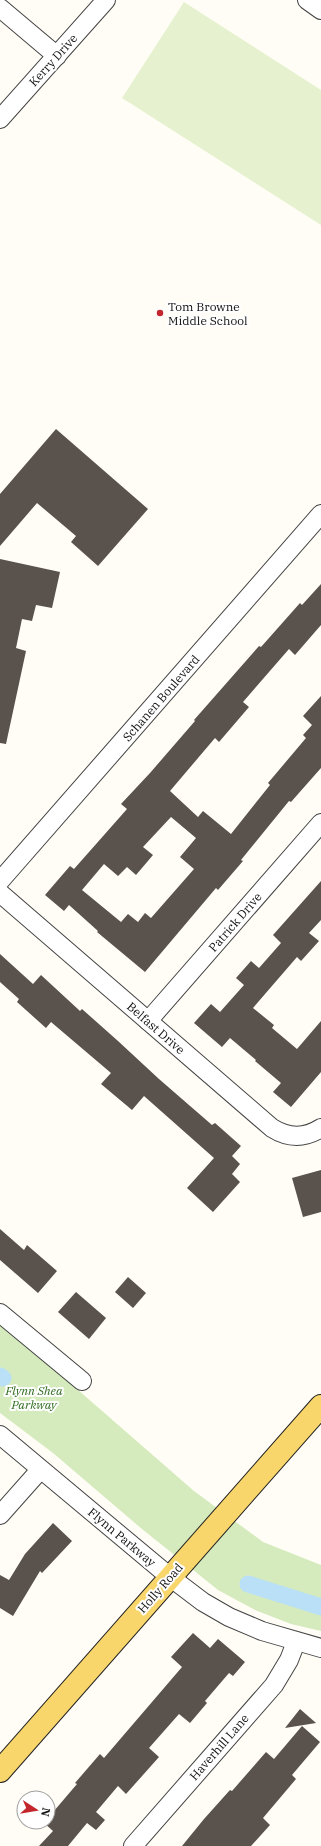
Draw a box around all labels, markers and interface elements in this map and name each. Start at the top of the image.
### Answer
street label: Kerry Drive [26,31,80,89]
place label: Tom Browne Middle School [168,299,248,328]
marker: Tom Browne Middle School [155,308,165,318]
street label: Schanen Boulevard [119,652,203,744]
street label: Patrick Drive [205,889,265,955]
street label: Belfast Drive [124,999,188,1057]
park label: Flynn Shea Parkway [5,1383,63,1412]
street label: Flynn Parkway [85,1504,159,1570]
street label: Holly Road [134,1560,186,1616]
street label: Haverhill Lane [186,1711,252,1783]
north arrow [16,1790,56,1830]
text: N [38,1806,54,1818]

